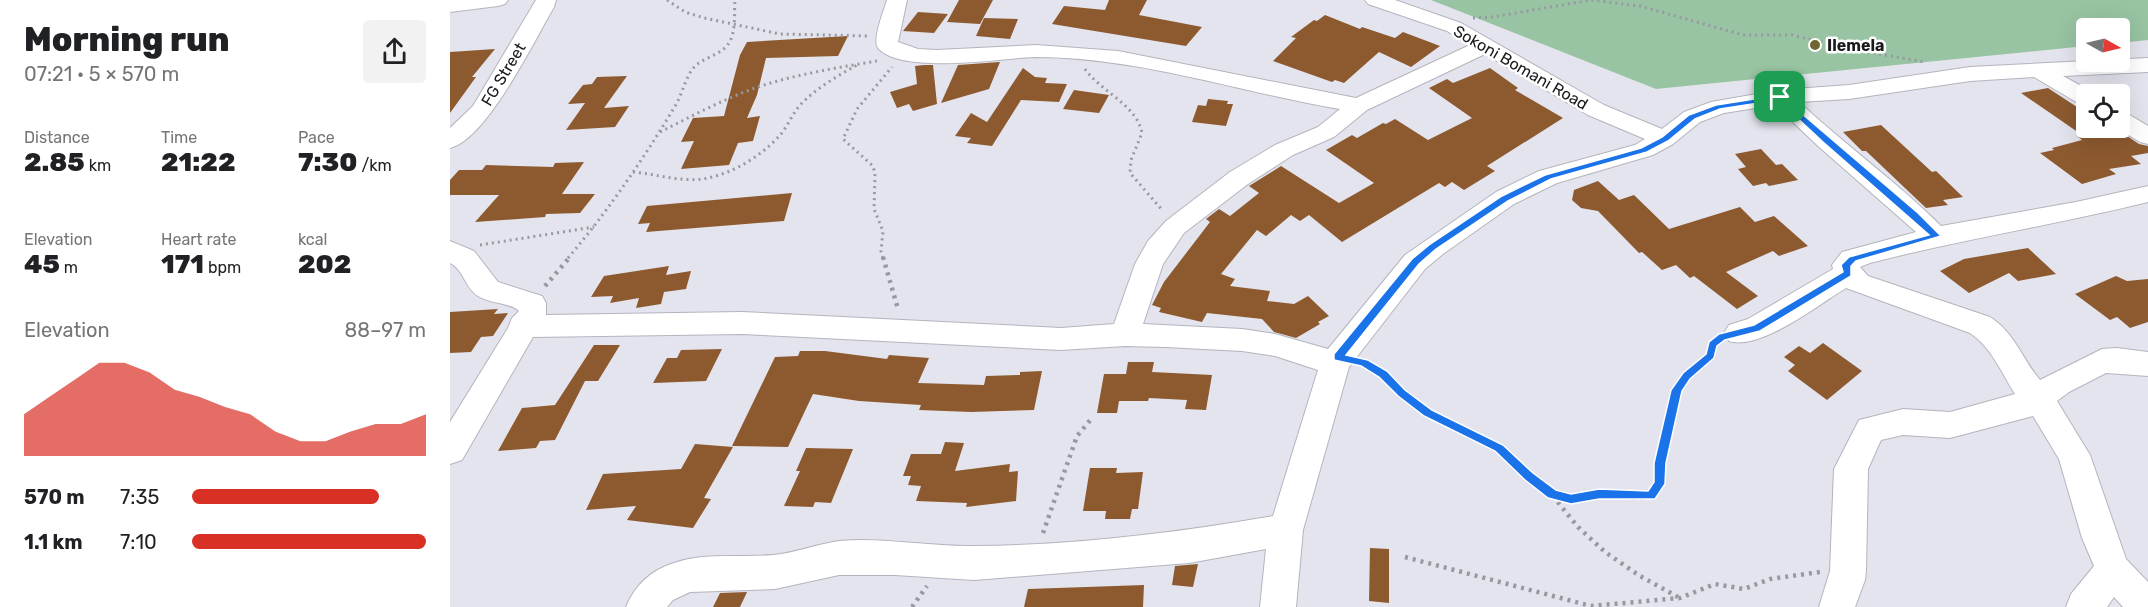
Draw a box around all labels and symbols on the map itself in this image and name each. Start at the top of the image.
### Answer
north arrow [2076,18,2130,72]
street label: Sokoni Bomani Road [1450,21,1591,114]
place label: Ilemela [1827,36,1884,55]
marker: Ilemela [1808,38,1822,52]
street label: FG Street [477,39,530,109]
pin [1754,71,1805,122]

